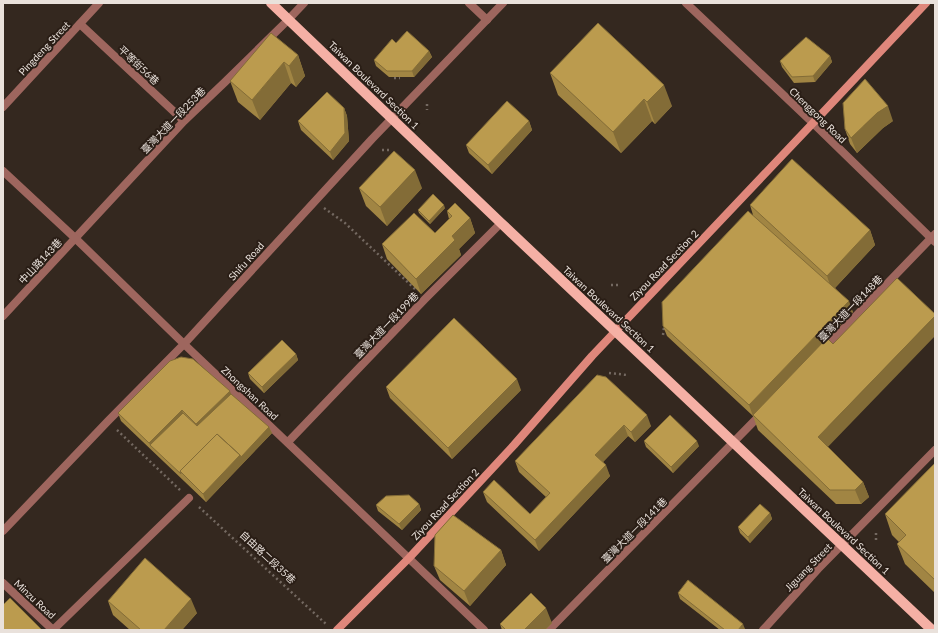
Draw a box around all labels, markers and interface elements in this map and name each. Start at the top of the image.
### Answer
street label: Pingdeng Street [16,18,72,78]
street label: Taiwan Boulevard Section 1 [326,39,422,131]
street label: 平等街56巷 [116,43,162,87]
street label: 臺灣大道一段253巷 [138,84,208,156]
street label: Chenggong Road [787,85,849,145]
street label: Ziyou Road Section 2 [627,227,701,303]
street label: 中山路143巷 [16,236,64,286]
street label: Shifu Road [226,239,266,283]
street label: Taiwan Boulevard Section 1 [561,263,658,355]
street label: 臺灣大道一段148巷 [815,272,885,344]
street label: 臺灣大道一段199巷 [351,289,421,361]
street label: Zhongshan Road [219,364,281,422]
street label: Ziyou Road Section 2 [409,466,481,542]
street label: Taiwan Boulevard Section 1 [796,485,893,577]
street label: 臺灣大道一段141巷 [599,495,669,565]
street label: 自由路二段35巷 [238,528,298,586]
street label: Jiguang Street [782,540,834,593]
street label: Minzu Road [12,577,58,621]

